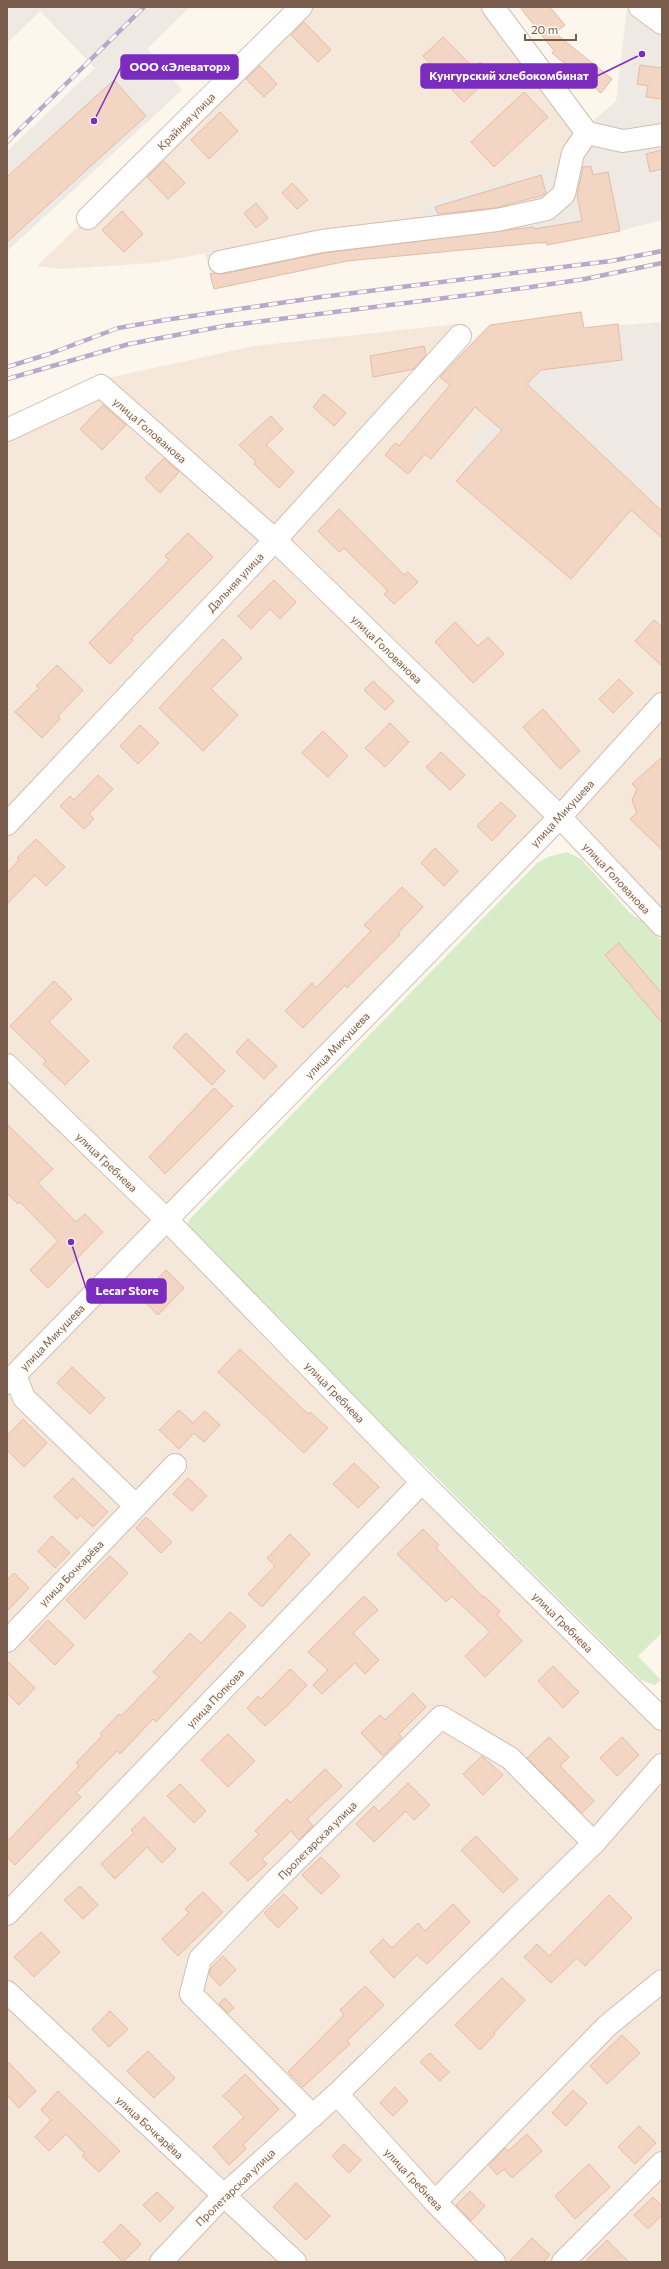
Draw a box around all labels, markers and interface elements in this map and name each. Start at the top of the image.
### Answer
scale bar [525,16,576,42]
text: 20 m [531,22,558,36]
callout: ООО «Элеватор» [121,55,238,79]
text: ООО «Элеватор» [129,59,231,73]
callout: Кунгурский хлебокомбинат [421,64,597,88]
text: Кунгурский хлебокомбинат [429,68,589,82]
street label: Крайняя улица [155,90,217,152]
street label: улица Голованова [111,395,189,465]
street label: Дальняя улица [204,550,266,614]
street label: улица Голованова [349,612,425,686]
street label: улица Микушева [528,777,596,849]
street label: улица Голованова [581,840,653,916]
street label: улица Микушева [302,1009,372,1081]
street label: улица Гребнева [74,1130,140,1194]
callout: Lecar Store [87,1279,166,1303]
text: Lecar Store [95,1283,159,1297]
street label: улица Микушева [17,1301,87,1373]
street label: улица Гребнева [303,1359,367,1425]
street label: улица Бочкарёва [36,1537,106,1609]
street label: улица Гребнева [530,1589,596,1655]
street label: улица Попкова [184,1666,246,1730]
street label: Пролетарская улица [275,1798,359,1882]
street label: улица Бочкарёва [114,2093,186,2161]
street label: улица Гребнева [382,2145,446,2213]
street label: Пролетарская улица [193,2146,277,2228]

